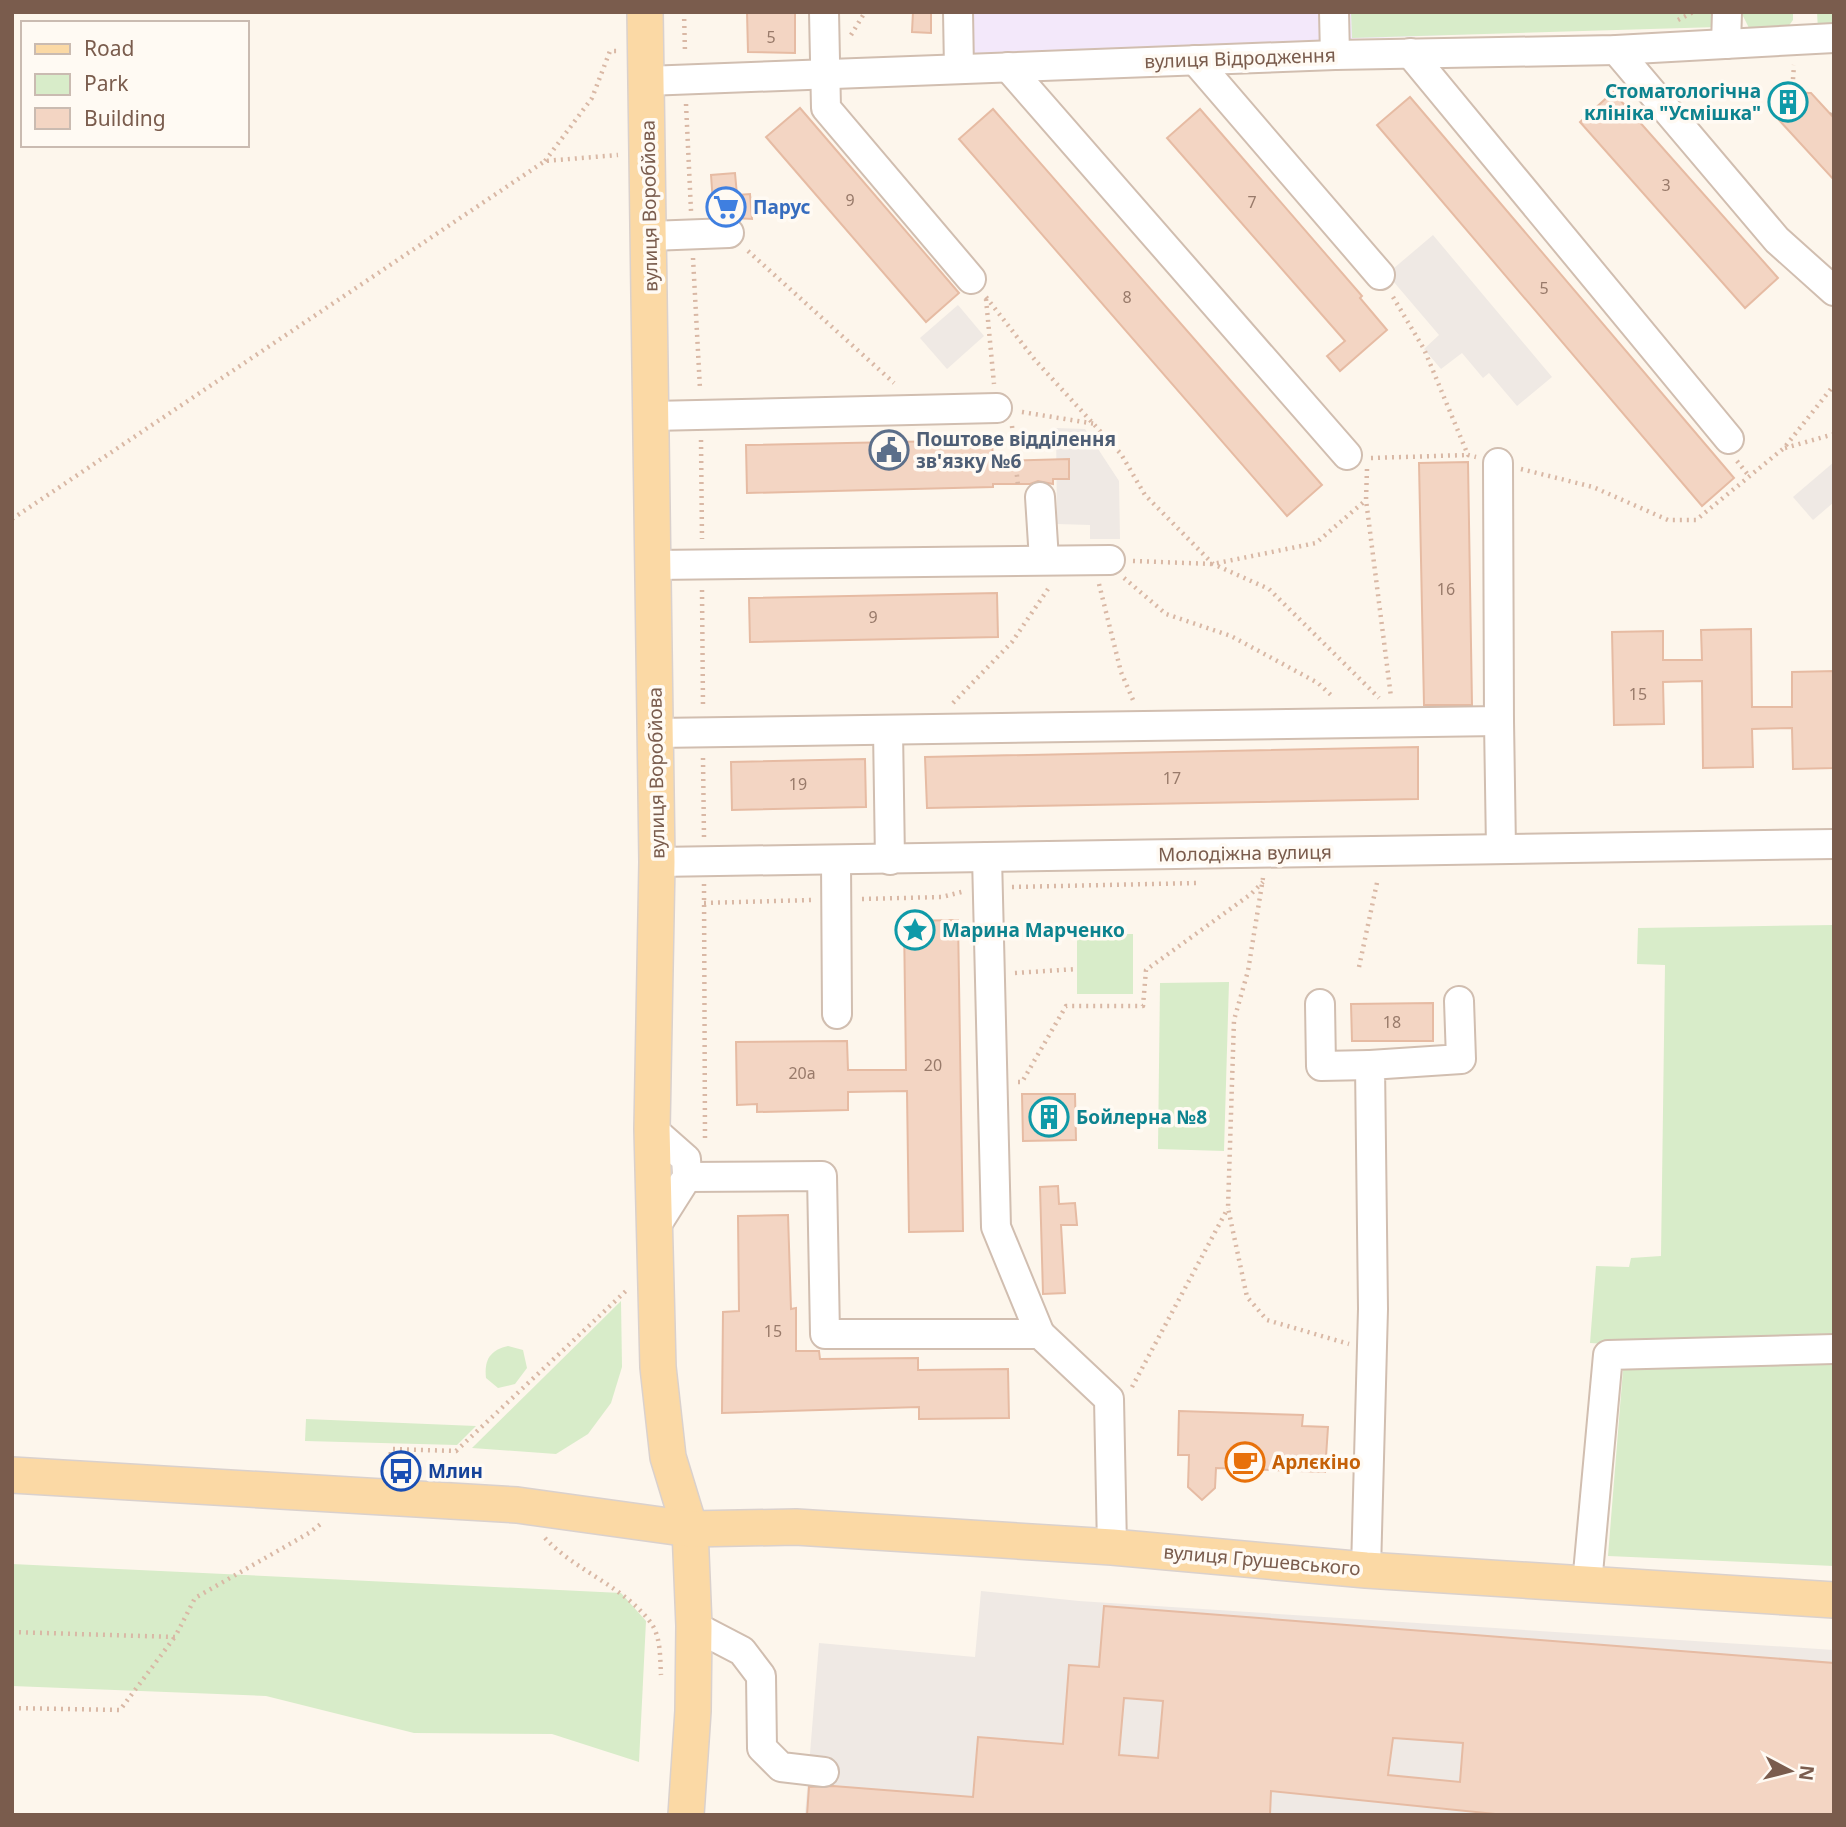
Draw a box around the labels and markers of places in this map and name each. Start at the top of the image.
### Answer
place label: Стоматологічна клініка "Усмішка" [1584,78,1761,126]
building icon: Стоматологічна клініка "Усмішка" [1767,81,1809,123]
supermarket icon: Парус [705,186,747,228]
place label: Парус [753,194,811,220]
place label: Поштове відділення зв'язку №6 [916,426,1116,474]
public building icon: Поштове відділення зв'язку №6 [868,429,910,471]
place icon: Марина Марченко [894,909,936,951]
place label: Марина Марченко [942,917,1125,943]
building icon: Бойлерна №8 [1028,1096,1070,1138]
place label: Бойлерна №8 [1076,1104,1207,1130]
cafe icon: Арлєкіно [1224,1441,1266,1483]
place label: Арлєкіно [1272,1449,1361,1475]
bus stop icon: Млин [380,1450,422,1492]
place label: Млин [428,1458,483,1484]

